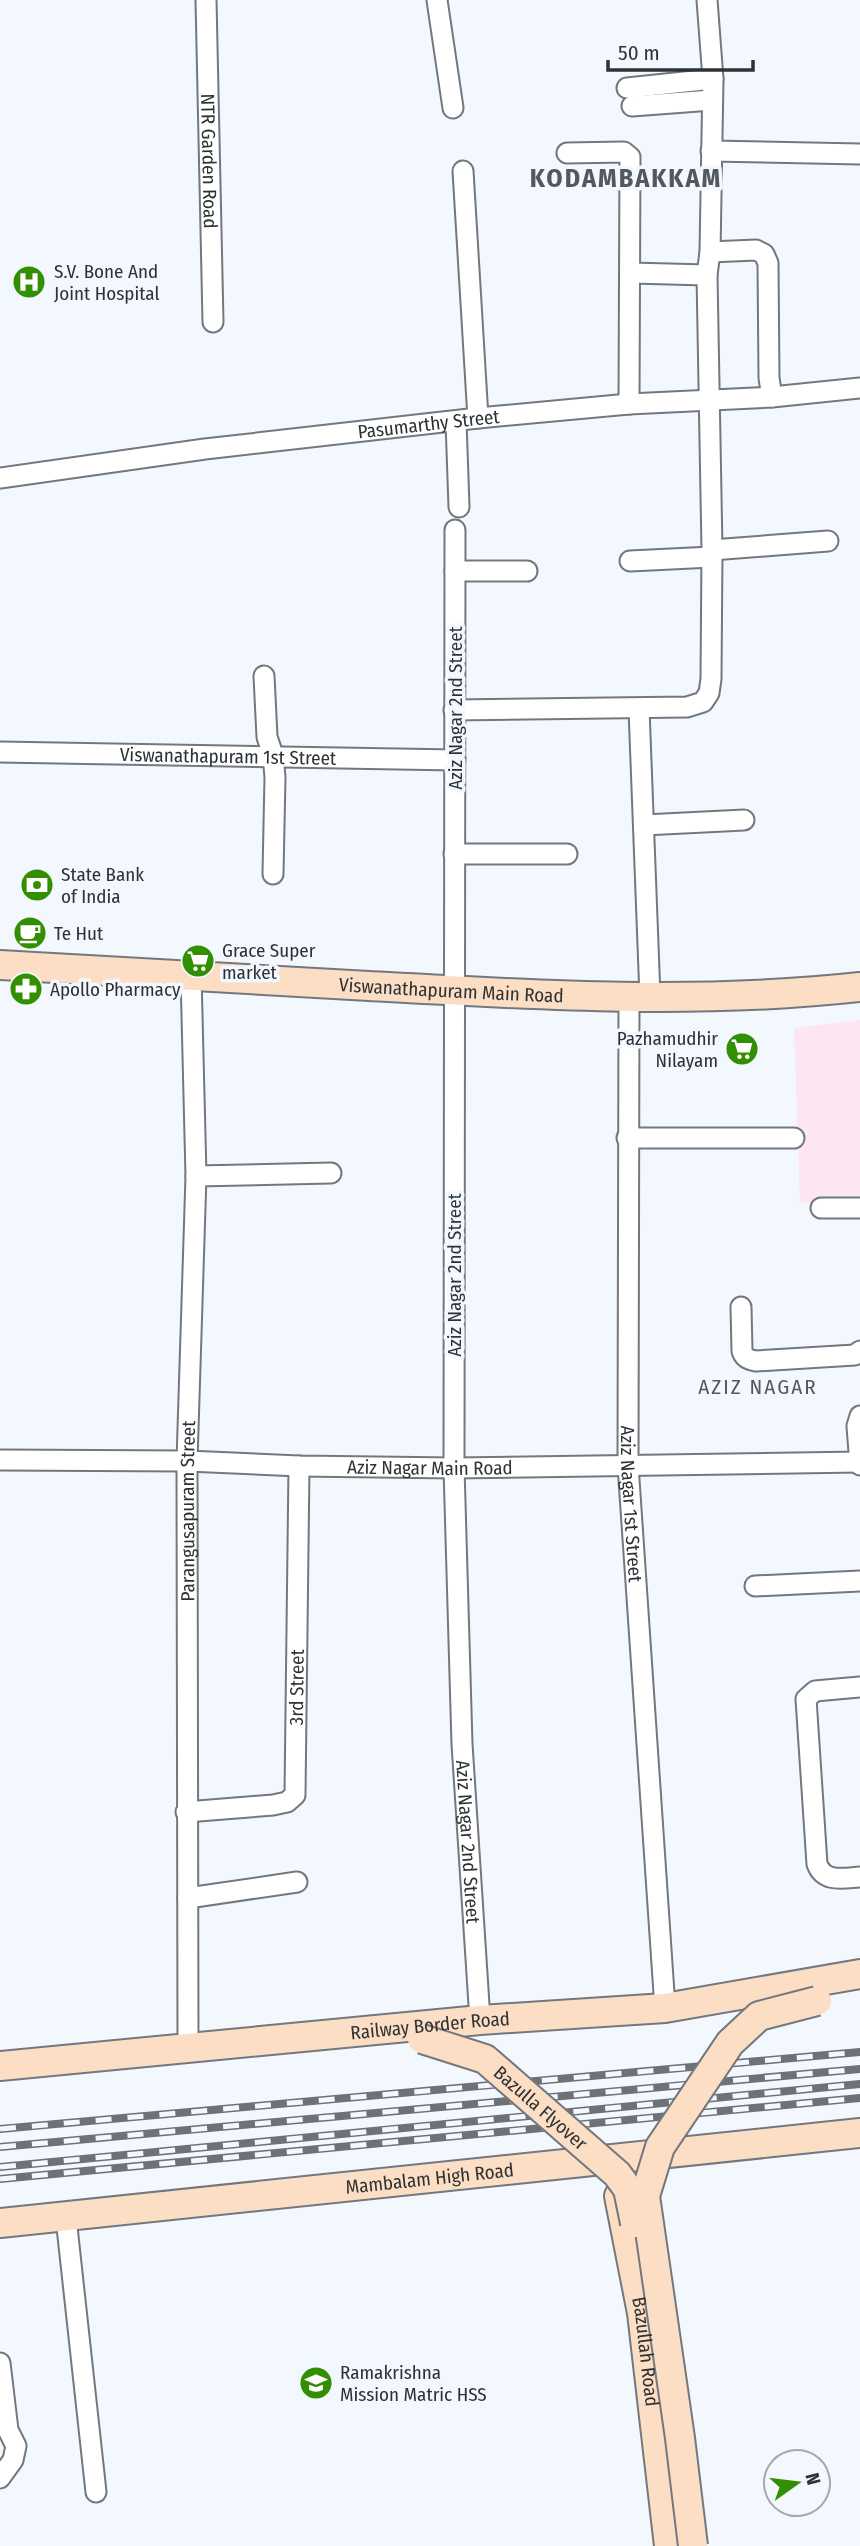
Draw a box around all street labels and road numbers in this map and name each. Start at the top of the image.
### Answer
street label: NTR Garden Road [197,93,222,229]
street label: Pasumarthy Street [356,404,501,443]
street label: Aziz Nagar 2nd Street [444,625,467,790]
street label: Viswanathapuram 1st Street [120,743,337,769]
street label: Viswanathapuram Main Road [338,973,564,1007]
street label: Aziz Nagar 2nd Street [443,1192,466,1357]
street label: Parangusapuram Street [175,1419,200,1601]
street label: Aziz Nagar 1st Street [616,1425,648,1584]
street label: Aziz Nagar Main Road [347,1455,513,1479]
street label: 3rd Street [284,1648,308,1725]
street label: Aziz Nagar 2nd Street [452,1759,485,1925]
street label: Railway Border Road [349,2007,511,2044]
street label: Bazulla Flyover [489,2061,592,2155]
street label: Mambalam High Road [344,2158,515,2198]
street label: Bazullah Road [628,2295,664,2408]

